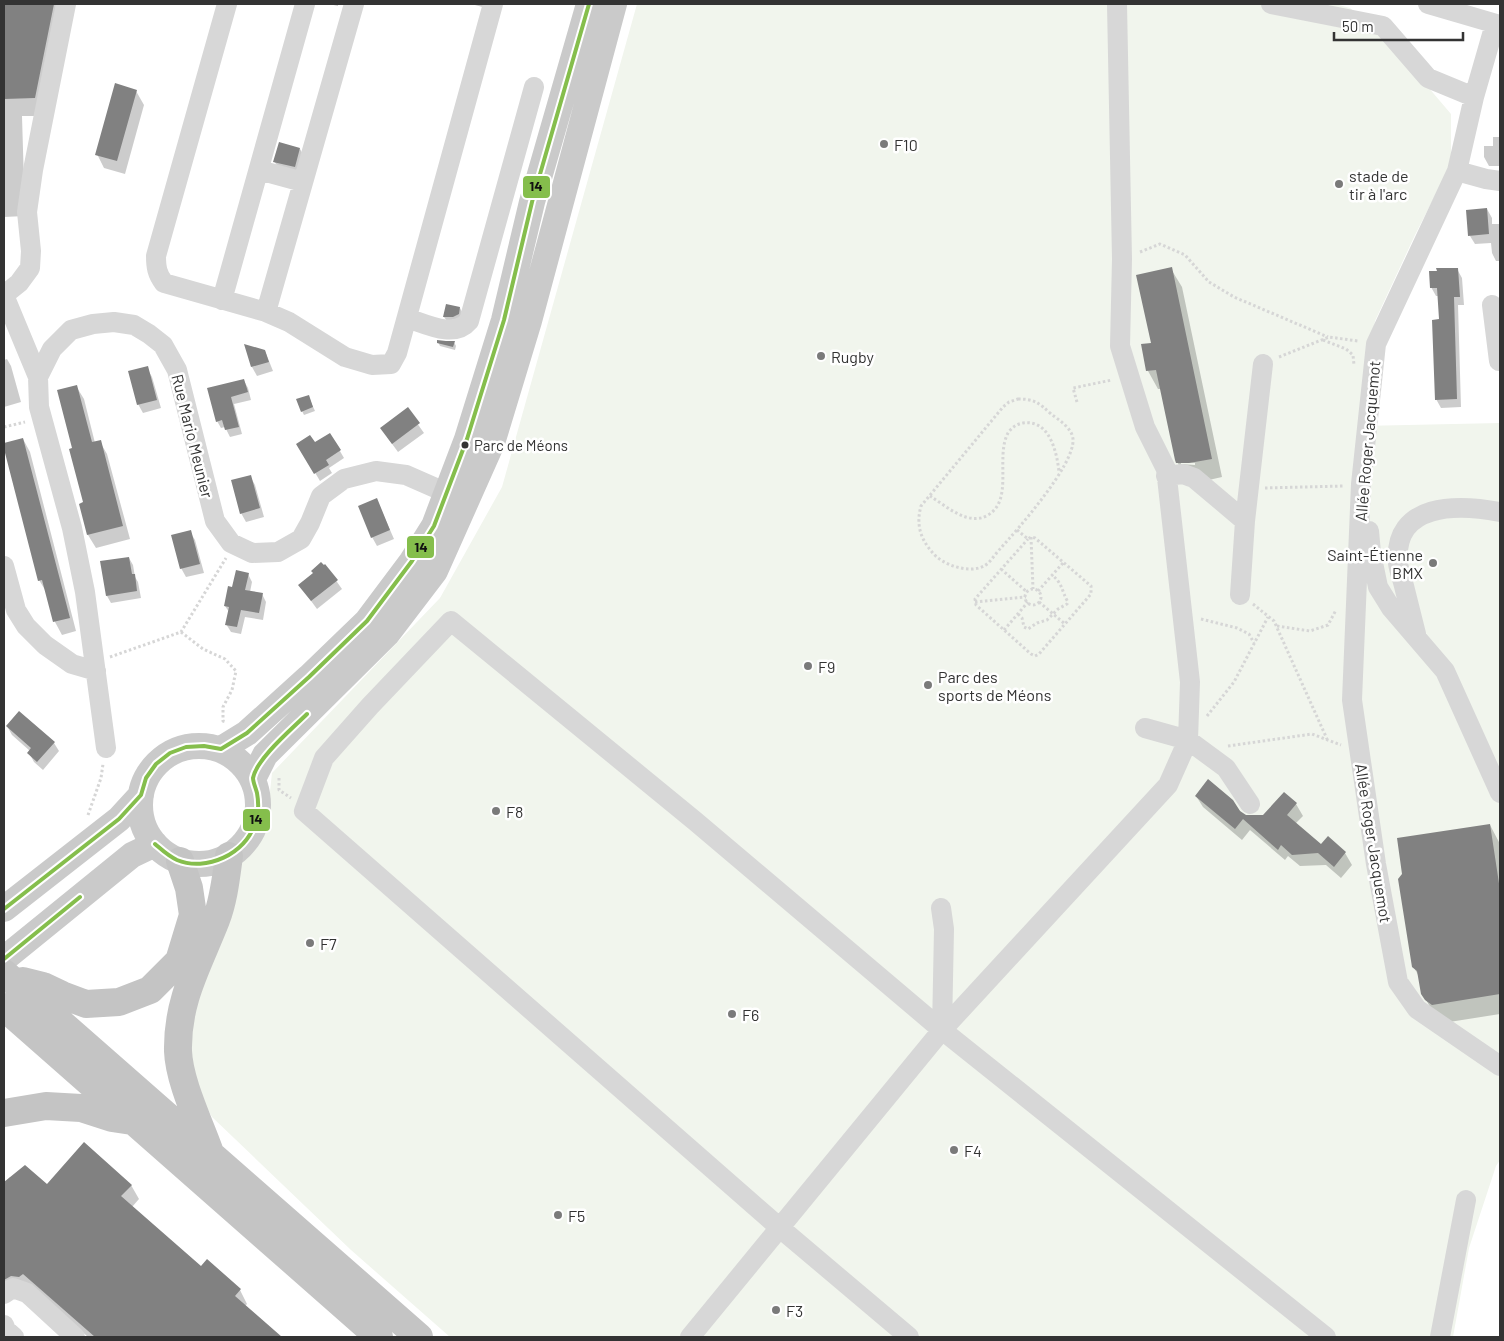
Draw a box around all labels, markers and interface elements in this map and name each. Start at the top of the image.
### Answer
scale bar [1334,10,1463,42]
text: 50 m [1342,17,1374,35]
place label: F10 [894,135,918,154]
marker: F10 [878,138,890,150]
place label: stade de tir à l'arc [1349,166,1408,203]
line badge: 14 [522,175,551,199]
text: 14 [529,177,543,194]
marker: stade de tir à l'arc [1333,178,1345,190]
place label: Rugby [831,347,875,366]
marker: Rugby [815,350,827,362]
street label: Allée Roger Jacquemot [1351,360,1383,522]
street label: Rue Mario Meunier [168,372,218,500]
place label: Parc de Méons [474,436,568,454]
marker: Parc de Méons [460,440,470,450]
line badge: 14 [406,535,435,559]
text: 14 [414,538,428,555]
place label: Saint-Étienne BMX [1327,545,1423,582]
marker: Saint-Étienne BMX [1427,557,1439,569]
place label: F9 [818,657,835,676]
marker: F9 [802,660,814,672]
place label: Parc des sports de Méons [938,667,1051,704]
marker: Parc des sports de Méons [922,679,934,691]
street label: Allée Roger Jacquemot [1352,762,1396,924]
place label: F8 [506,802,523,821]
marker: F8 [490,805,502,817]
line badge: 14 [242,808,271,832]
text: 14 [249,810,263,827]
place label: F7 [320,934,337,953]
marker: F7 [304,937,316,949]
place label: F6 [742,1005,759,1024]
marker: F6 [726,1008,738,1020]
place label: F4 [964,1141,982,1160]
marker: F4 [948,1144,960,1156]
place label: F5 [568,1206,585,1225]
marker: F5 [552,1209,564,1221]
place label: F3 [786,1301,803,1320]
marker: F3 [770,1304,782,1316]

